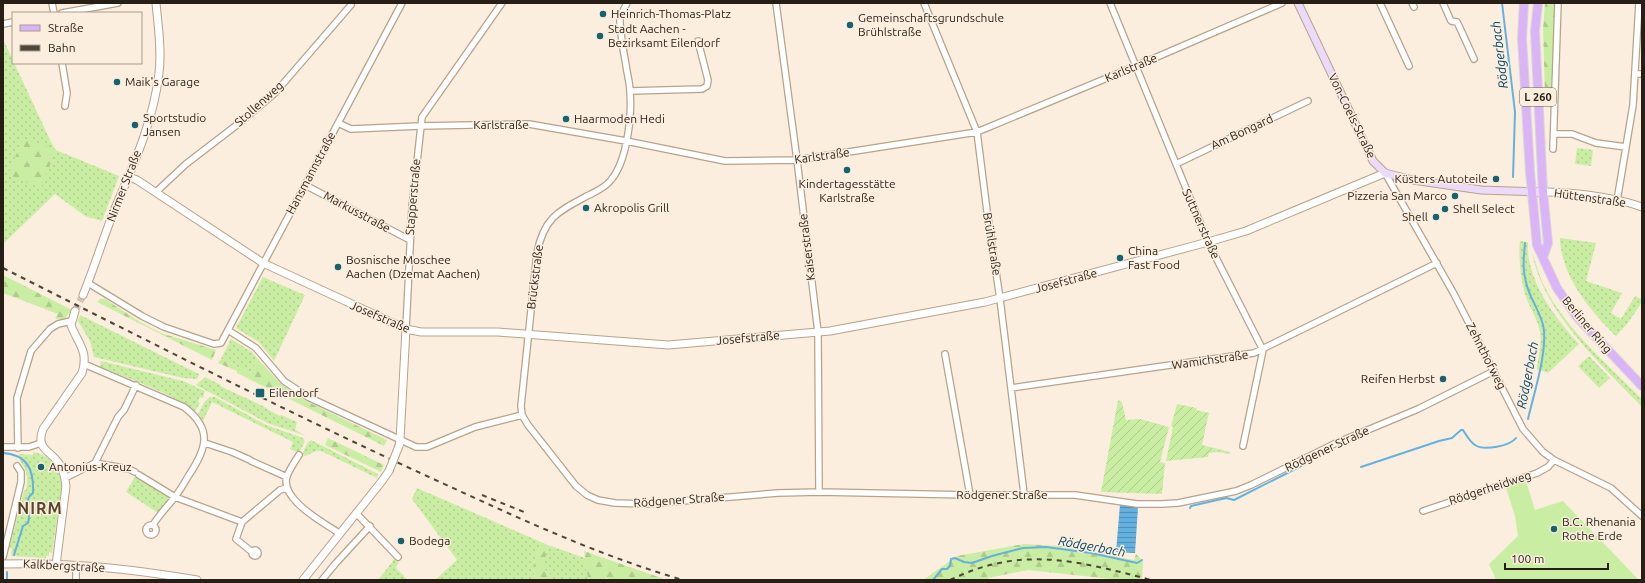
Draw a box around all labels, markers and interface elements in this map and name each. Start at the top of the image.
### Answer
place label: Heinrich-Thomas-Platz [611,7,732,20]
marker: Heinrich-Thomas-Platz [598,9,608,19]
place label: Gemeinschaftsgrundschule Brühlstraße [858,11,1004,38]
legend [12,12,142,64]
marker: Gemeinschaftsgrundschule Brühlstraße [845,20,855,30]
water label: Rödgerbach [1488,20,1510,90]
text: Straße [48,21,84,34]
place label: Stadt Aachen - Bezirksamt Eilendorf [608,22,720,49]
marker: Stadt Aachen - Bezirksamt Eilendorf [595,31,605,41]
text: Bahn [48,41,76,54]
street label: Karlstraße [1103,51,1159,84]
street label: Von-Coels-Straße [1326,71,1379,160]
place label: Maik's Garage [125,75,200,88]
marker: Maik's Garage [112,77,122,87]
street label: Stollenweg [232,79,286,129]
road number: L 260 [1520,88,1556,106]
place label: Sportstudio Jansen [143,111,206,138]
street label: Am Bongard [1209,111,1275,152]
place label: Haarmoden Hedi [574,112,665,125]
marker: Haarmoden Hedi [561,114,571,124]
street label: Karlstraße [473,118,529,131]
marker: Sportstudio Jansen [130,120,140,130]
street label: Hansmannstraße [283,129,338,216]
street label: Karlstraße [793,145,850,166]
street label: Nirmer Straße [104,148,143,224]
street label: Stapperstraße [403,158,422,236]
marker: Kindertagesstätte Karlstraße [842,165,852,175]
place label: Küsters Autoteile [1394,172,1488,185]
marker: Küsters Autoteile [1491,174,1501,184]
place label: Kindertagesstätte Karlstraße [798,177,896,204]
street label: Hüttenstraße [1553,186,1627,209]
street label: Suttnerstraße [1180,187,1223,261]
street label: Markusstraße [322,189,393,235]
place label: Pizzeria San Marco [1347,189,1447,202]
marker: Pizzeria San Marco [1450,191,1460,201]
place label: Akropolis Grill [594,201,669,214]
place label: Shell Select [1453,202,1515,215]
marker: Akropolis Grill [581,203,591,213]
marker: Shell Select [1440,204,1450,214]
place label: Shell [1402,210,1428,223]
street label: Brühlstraße [981,212,1004,276]
marker: Shell [1431,212,1441,222]
street label: Kaiserstraße [796,213,817,281]
street label: Brückstraße [524,244,545,310]
place label: China Fast Food [1128,244,1180,271]
place label: Bosnische Moschee Aachen (Dzemat Aachen) [346,253,480,281]
marker: China Fast Food [1115,253,1125,263]
marker: Bosnische Moschee Aachen (Dzemat Aachen) [333,262,343,272]
street label: Josefstraße [1033,266,1098,295]
street label: Berliner Ring [1560,294,1615,356]
street label: Josefstraße [348,298,412,335]
street label: Zehnthofweg [1464,320,1509,391]
street label: Josefstraße [716,328,780,347]
water label: Rödgerbach [1514,340,1540,410]
street label: Wamichstraße [1171,348,1249,371]
place label: Reifen Herbst [1361,372,1435,385]
marker: Reifen Herbst [1438,374,1448,384]
place label: Eilendorf [269,386,319,399]
marker: Eilendorf [254,387,266,399]
street label: Rödgener Straße [1283,423,1371,474]
place label: Antonius-Kreuz [49,460,132,473]
marker: Antonius-Kreuz [36,462,46,472]
street label: Rödgerheidweg [1447,468,1533,507]
street label: Rödgener Straße [956,488,1048,501]
street label: Rödgener Straße [633,490,725,509]
district label: NIRM [17,499,63,517]
place label: B.C. Rhenania Rothe Erde [1562,515,1636,542]
marker: B.C. Rhenania Rothe Erde [1549,524,1559,534]
water label: Rödgerbach [1057,533,1127,559]
place label: Bodega [409,534,450,547]
marker: Bodega [396,536,406,546]
scale bar [1505,545,1608,571]
text: 100 m [1511,552,1544,565]
street label: Kalkbergstraße [23,557,105,574]

